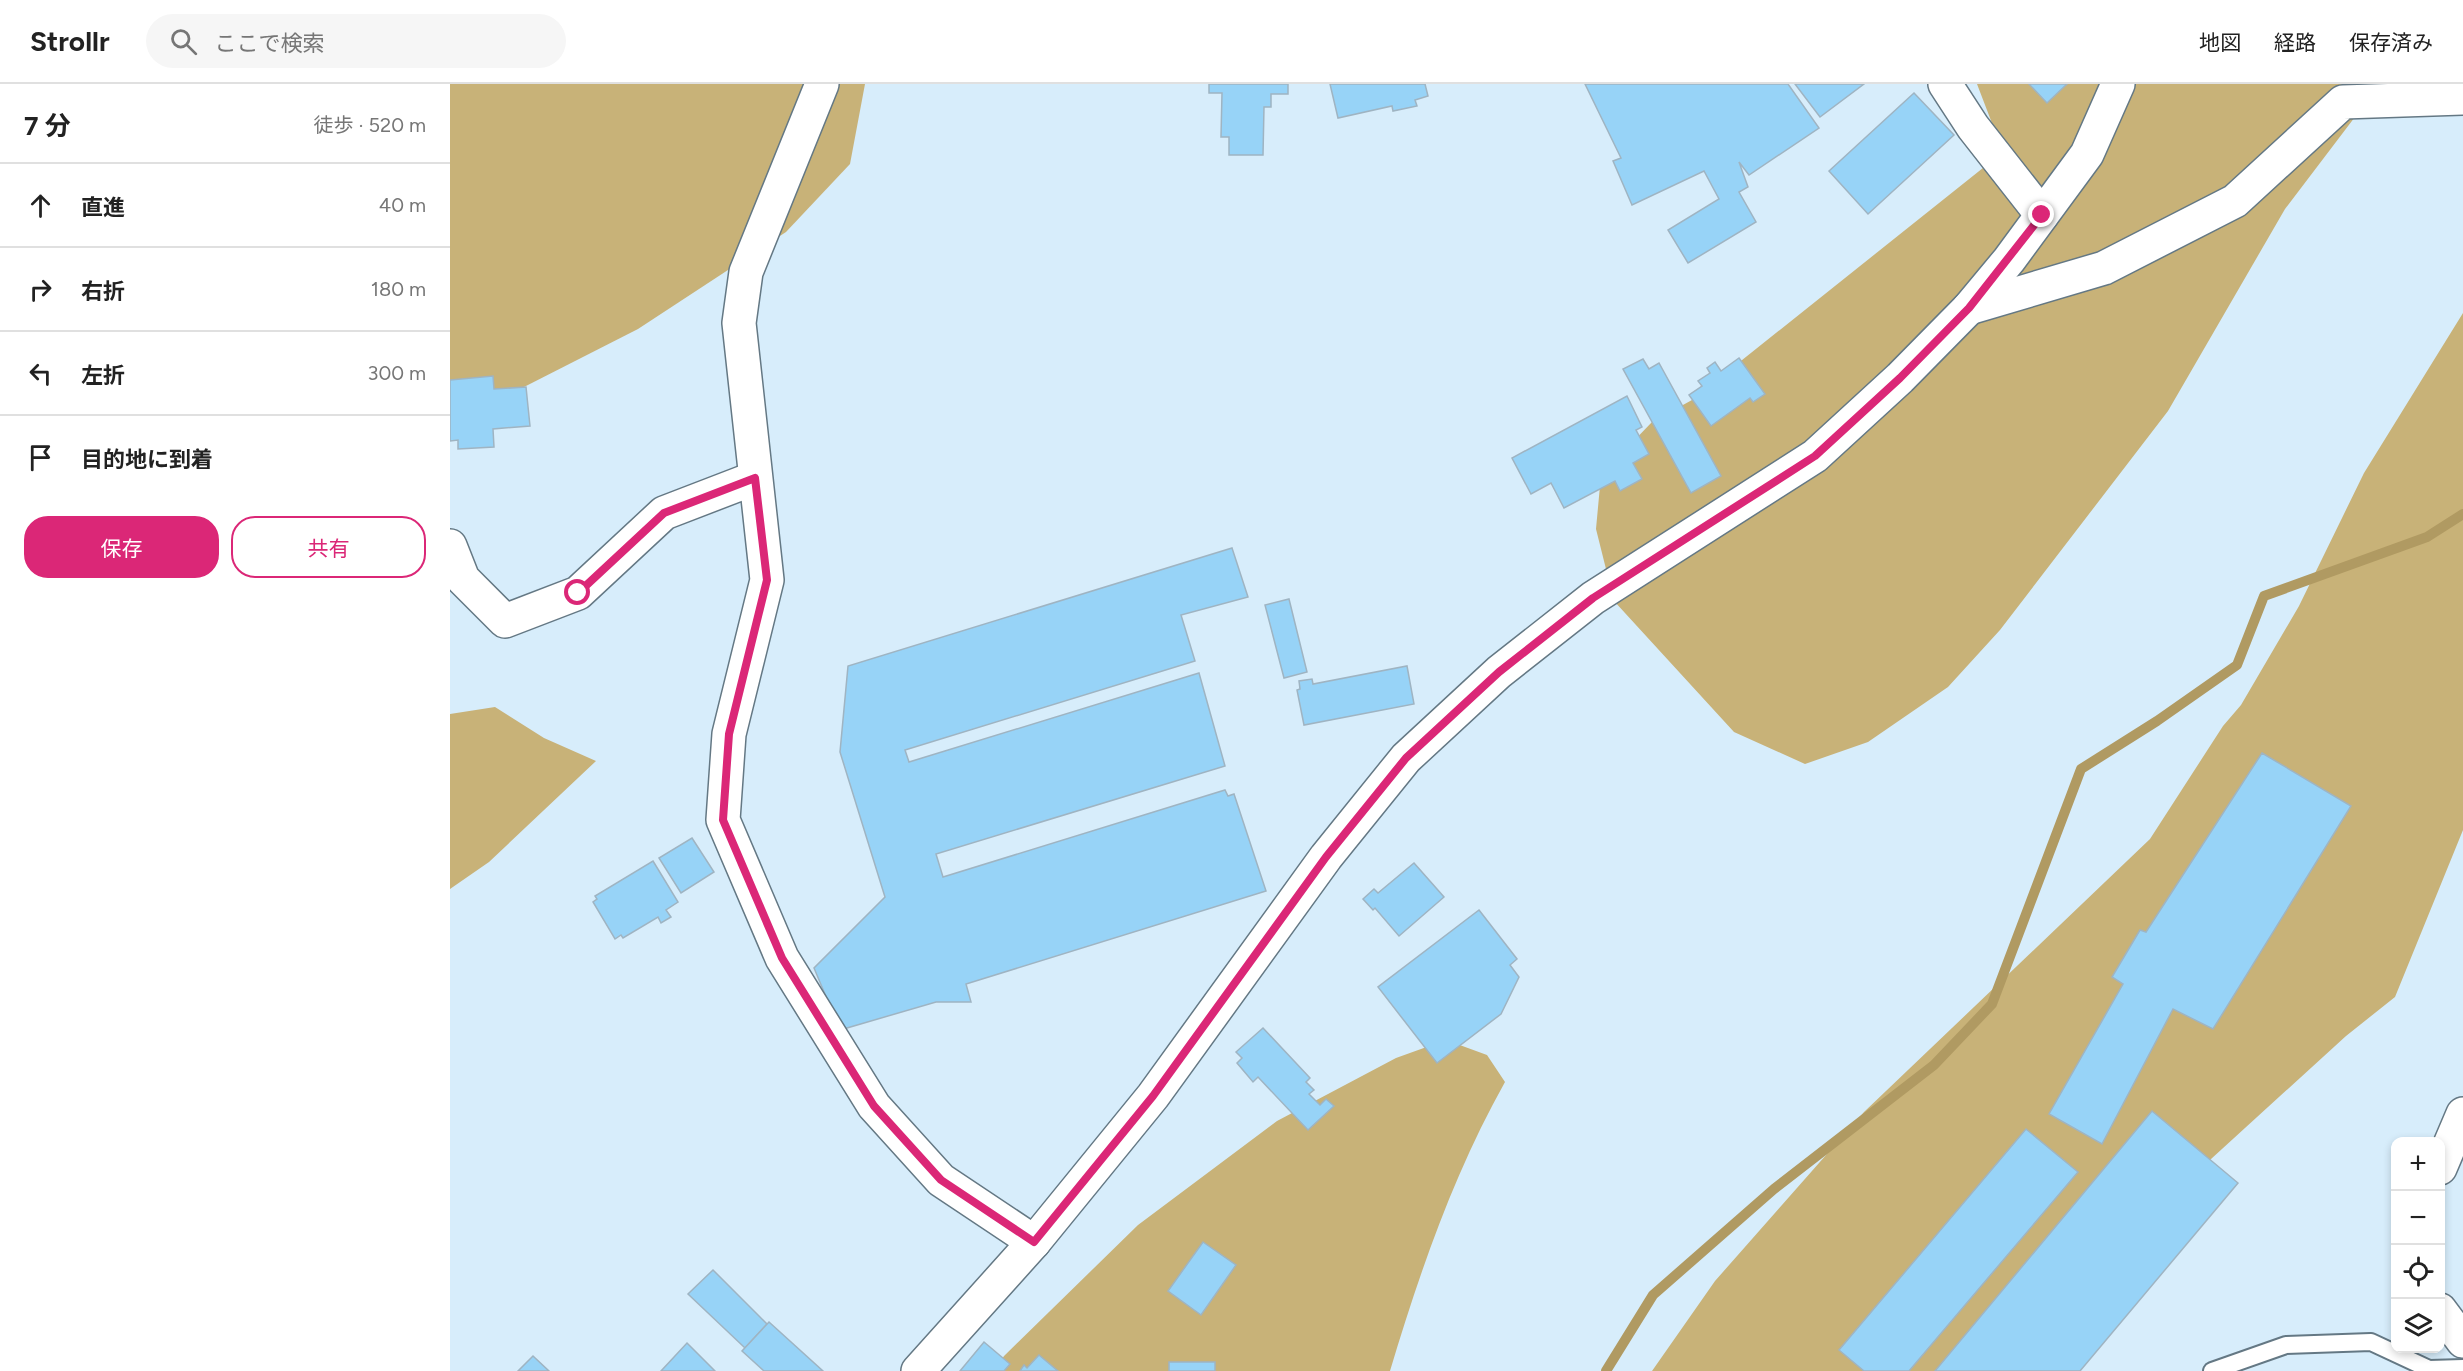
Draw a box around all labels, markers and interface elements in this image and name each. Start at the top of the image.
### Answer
search box [146,14,566,68]
text: Strollr [30,24,110,58]
icon: search [167,25,200,58]
text: ここで検索 [215,30,325,57]
text: 地図 [2199,30,2241,55]
text: 経路 [2274,30,2316,55]
text: 保存済み [2349,30,2433,55]
text: 7 分 [24,110,71,142]
text: 徒歩 · 520 m [314,113,426,137]
icon: ahead [24,189,57,222]
text: 40 m [379,193,426,217]
text: 直進 [81,194,125,221]
route end [2028,201,2054,227]
icon: right [24,273,57,306]
text: 180 m [371,277,426,301]
text: 右折 [81,278,125,305]
icon: left [24,357,57,390]
text: 300 m [368,361,426,385]
text: 左折 [81,362,125,389]
icon: arrive [24,441,57,474]
text: 目的地に到着 [81,446,213,473]
button: 保存 [24,516,219,578]
button: 共有 [231,516,426,578]
route start [564,579,590,605]
map controls [2391,1137,2445,1353]
button: + [2391,1137,2445,1191]
button: − [2391,1191,2445,1245]
button: locate [2391,1245,2445,1299]
button: layers [2391,1299,2445,1353]

